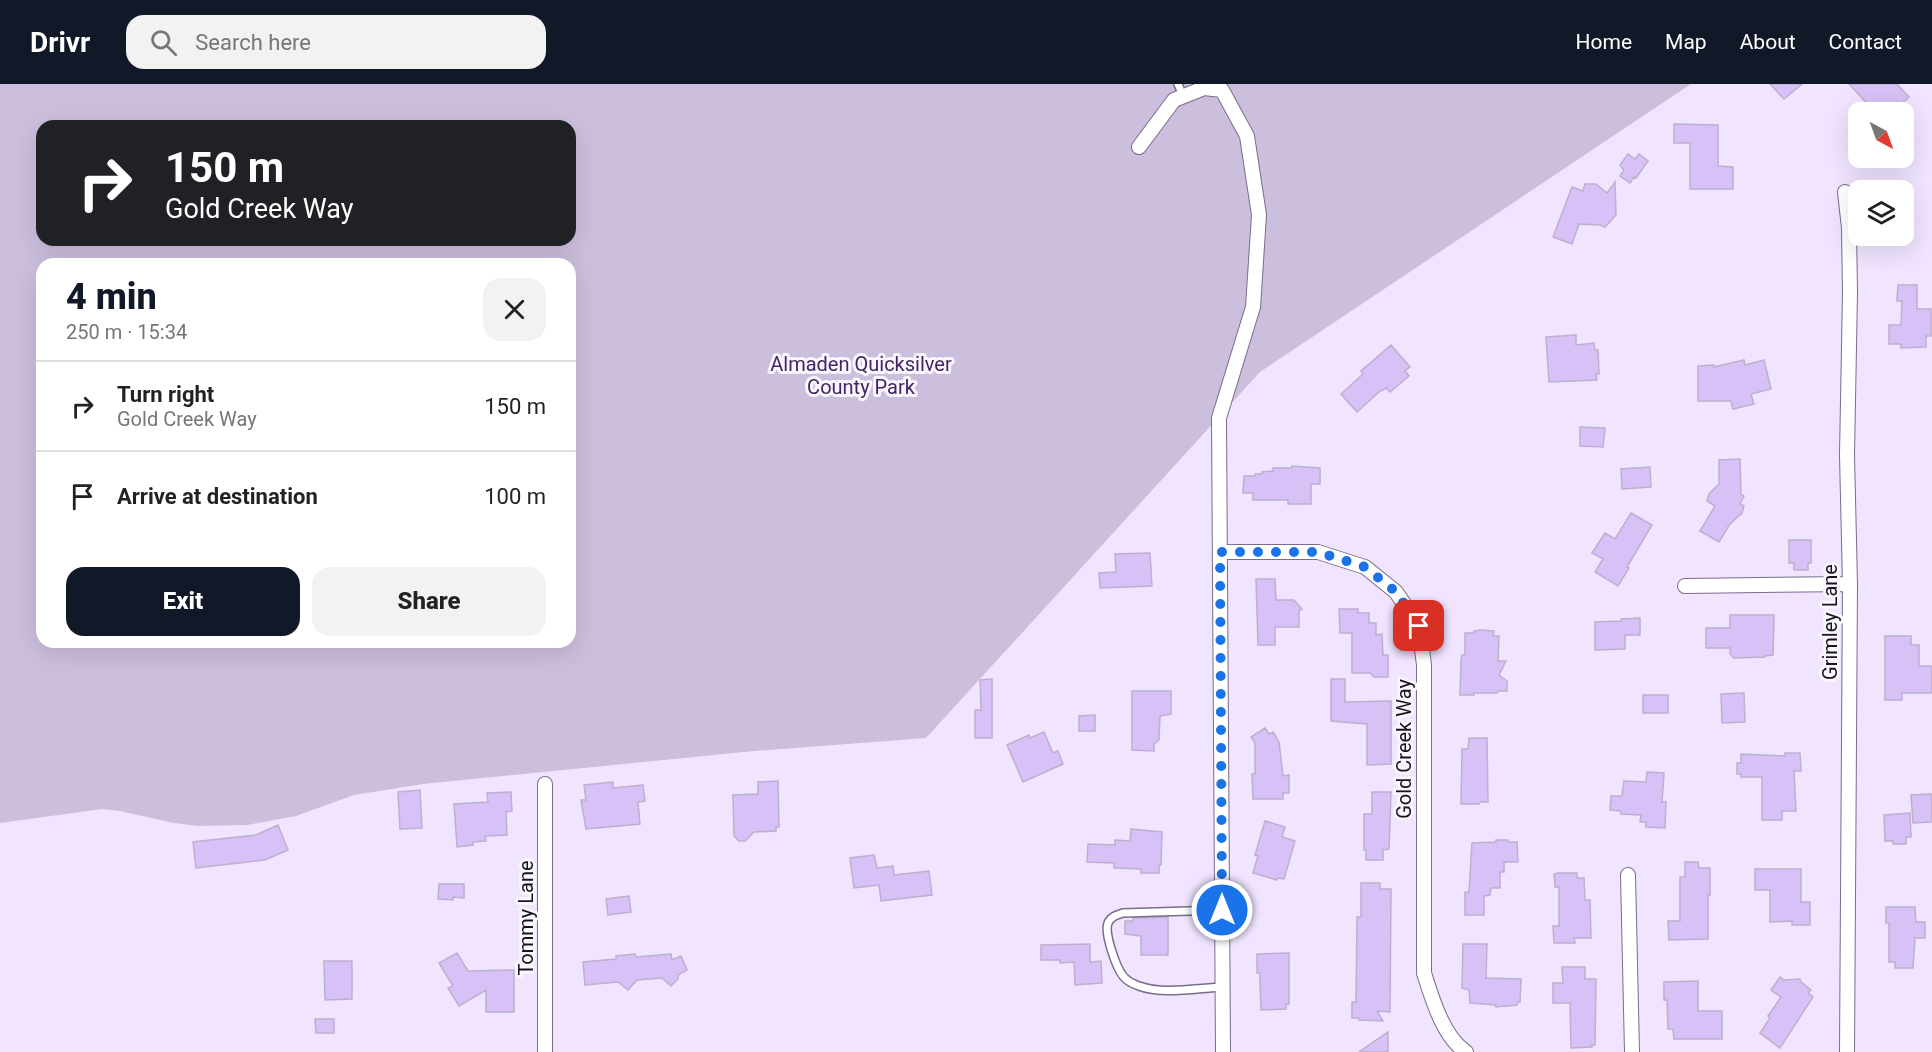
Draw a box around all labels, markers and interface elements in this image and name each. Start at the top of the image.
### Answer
search box [126,15,546,69]
text: Drivr [30,26,90,59]
icon: search [147,26,180,59]
text: Search here [195,30,311,55]
text: Home [1576,30,1632,54]
text: Map [1665,30,1707,54]
text: About [1740,30,1796,54]
text: Contact [1829,30,1902,54]
north arrow [1848,102,1914,168]
map controls [1848,102,1914,246]
text: 150 m [165,143,284,192]
icon: right [66,144,144,222]
button: layers [1848,180,1914,246]
text: Gold Creek Way [165,193,354,225]
text: 4 min [66,276,157,318]
button: close [483,278,546,341]
text: 250 m · 15:34 [66,320,187,344]
park label: Almaden Quicksilver County Park [770,352,952,399]
text: Turn right [117,382,214,407]
icon: right [66,390,99,423]
text: 150 m [484,394,546,419]
text: Gold Creek Way [117,407,257,431]
icon: arrive [66,480,99,513]
text: Arrive at destination [117,484,318,509]
text: 100 m [484,484,546,509]
street label: Grimley Lane [1818,564,1842,680]
button: Exit [66,567,300,636]
button: Share [312,567,546,636]
pin [1393,600,1444,651]
icon: arrive [1402,609,1435,642]
street label: Gold Creek Way [1392,679,1416,819]
street label: Tommy Lane [514,860,538,976]
position arrow [1190,878,1254,942]

